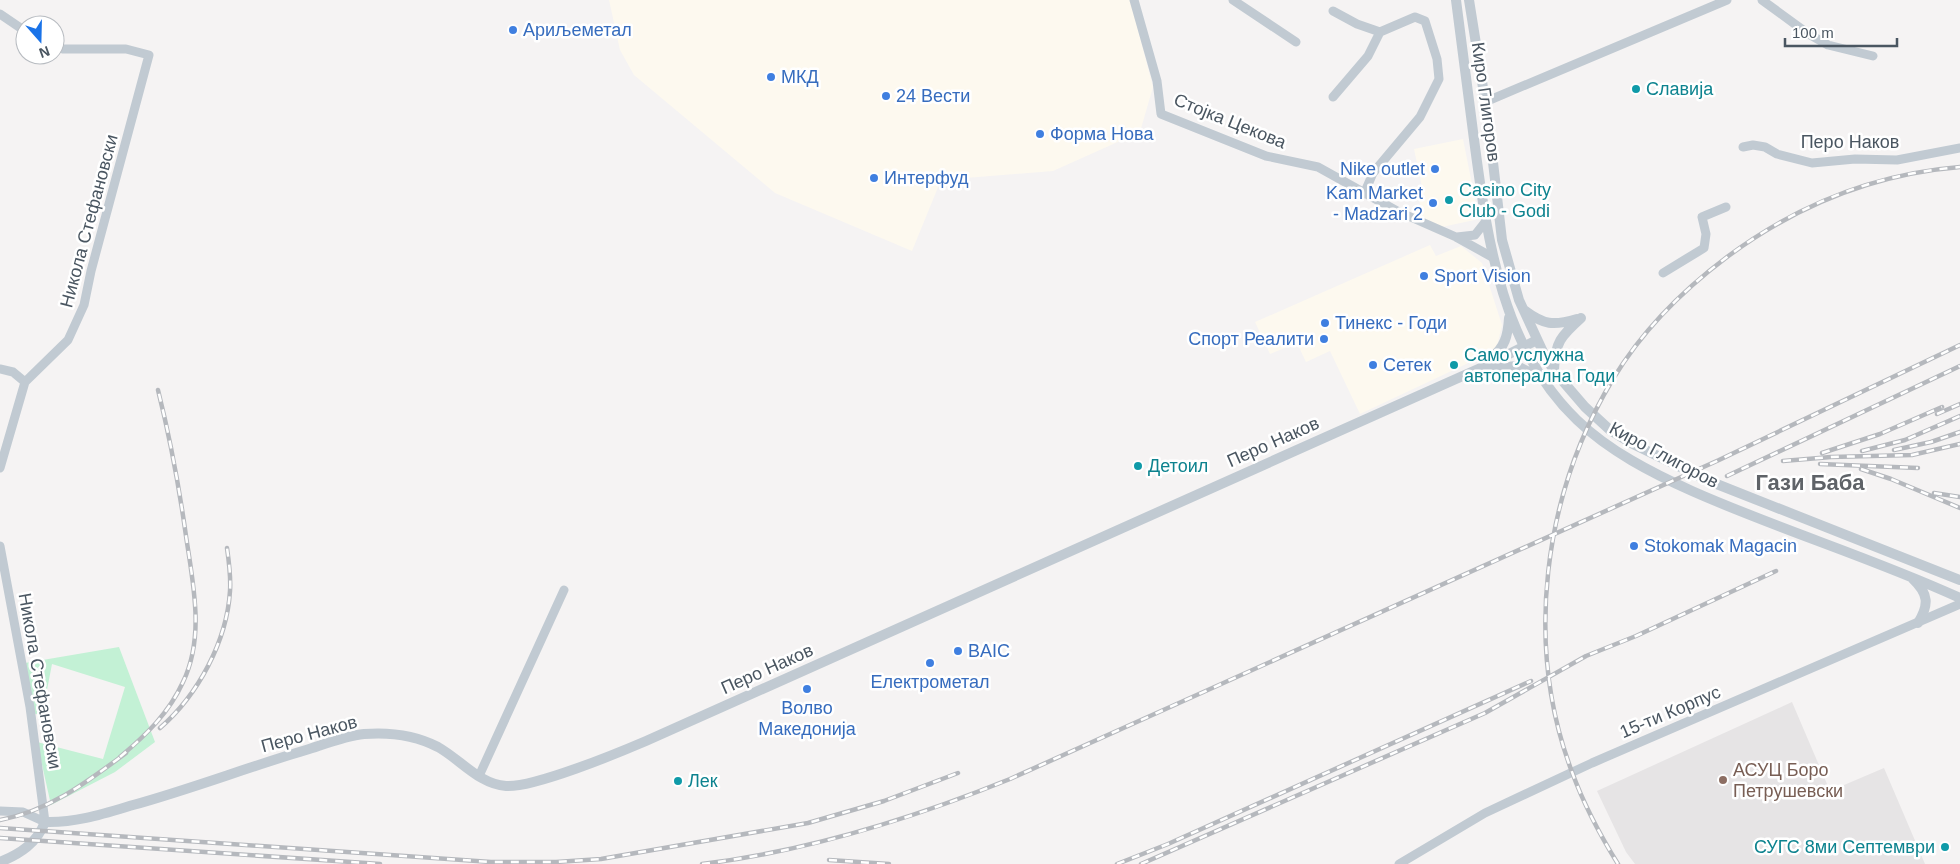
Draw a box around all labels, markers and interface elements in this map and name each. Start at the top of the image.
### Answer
north arrow [15,15,65,65]
scale bar [1785,15,1898,47]
place label: Ариљеметал [523,20,632,40]
marker: Ариљеметал [507,24,519,36]
text: 100 m [1792,24,1834,41]
street label: Киро Глигоров [1468,41,1504,163]
text: N [37,43,52,61]
place label: МКД [781,67,819,87]
marker: МКД [765,71,777,83]
place label: Славија [1646,79,1714,99]
marker: Славија [1630,83,1642,95]
place label: 24 Вести [896,86,970,106]
street label: Стојка Цекова [1171,89,1290,153]
marker: 24 Вести [880,90,892,102]
place label: Форма Нова [1050,124,1154,144]
marker: Форма Нова [1034,128,1046,140]
street label: Никола Стефановски [56,132,122,310]
street label: Перо Наков [1801,132,1899,152]
place label: Nike outlet [1340,159,1425,179]
marker: Nike outlet [1429,163,1441,175]
place label: Интерфуд [884,168,969,188]
marker: Интерфуд [868,172,880,184]
place label: Casino City Club - Godi [1459,180,1551,221]
place label: Kam Market - Madzari 2 [1326,183,1423,224]
marker: Casino City Club - Godi [1443,194,1455,206]
marker: Kam Market - Madzari 2 [1427,197,1439,209]
place label: Sport Vision [1434,266,1531,286]
marker: Sport Vision [1418,270,1430,282]
place label: Тинекс - Годи [1335,313,1447,333]
marker: Тинекс - Годи [1319,317,1331,329]
place label: Спорт Реалити [1188,329,1314,349]
marker: Спорт Реалити [1318,333,1330,345]
place label: Само услужна автоперална Годи [1464,345,1615,386]
place label: Сетек [1383,355,1431,375]
marker: Сетек [1367,359,1379,371]
marker: Само услужна автоперална Годи [1448,359,1460,371]
street label: Перо Наков [1224,413,1322,471]
street label: Киро Глигоров [1606,418,1722,492]
place label: Детоил [1148,456,1208,476]
marker: Детоил [1132,460,1144,472]
district label: Гази Баба [1755,470,1865,495]
place label: Stokomak Magacin [1644,536,1797,556]
marker: Stokomak Magacin [1628,540,1640,552]
street label: Никола Стефановски [15,591,65,771]
street label: Перо Наков [718,640,816,698]
place label: BAIC [968,641,1010,661]
marker: BAIC [952,645,964,657]
marker: Електрометал [924,657,936,669]
place label: Електрометал [870,672,990,692]
street label: 15-ти Корпус [1617,682,1723,742]
marker: Волво Македонија [801,683,813,695]
place label: Волво Македонија [758,698,857,739]
street label: Перо Наков [259,712,359,756]
place label: АСУЦ Боро Петрушевски [1733,760,1843,801]
place label: Лек [688,771,718,791]
marker: АСУЦ Боро Петрушевски [1717,774,1729,786]
marker: Лек [672,775,684,787]
place label: СУГС 8ми Септември [1754,837,1935,857]
marker: СУГС 8ми Септември [1939,841,1951,853]

